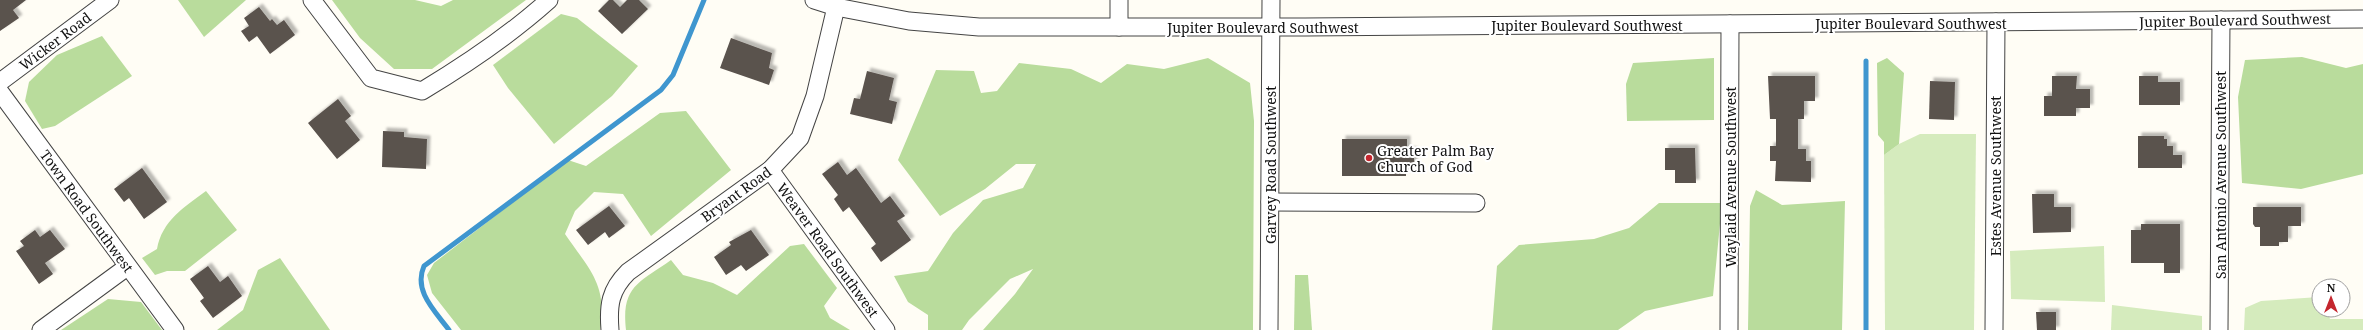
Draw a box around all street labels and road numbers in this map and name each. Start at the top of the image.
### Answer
street label: Wicker Road [15,7,95,74]
street label: Jupiter Boulevard Southwest [2138,9,2331,31]
street label: Jupiter Boulevard Southwest [1814,14,2007,33]
street label: Jupiter Boulevard Southwest [1490,16,1683,35]
street label: Jupiter Boulevard Southwest [1166,18,1359,37]
street label: San Antonio Avenue Southwest [2211,71,2230,279]
street label: Garvey Road Southwest [1261,86,1280,244]
street label: Waylaid Avenue Southwest [1721,86,1740,268]
street label: Estes Avenue Southwest [1986,96,2005,256]
street label: Town Road Southwest [36,146,138,276]
street label: Bryant Road [697,162,775,226]
street label: Weaver Road Southwest [773,179,883,321]

